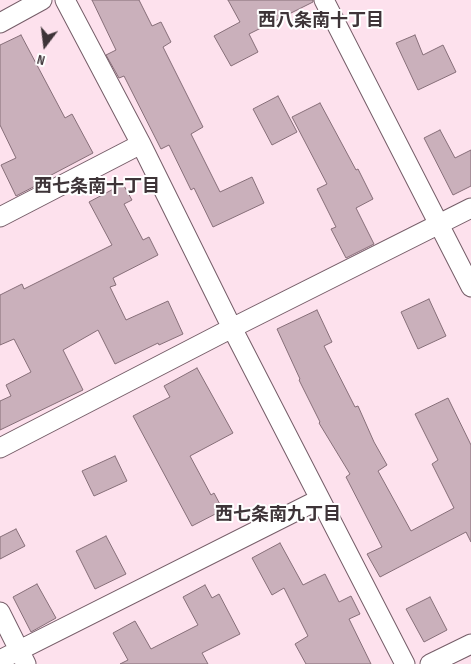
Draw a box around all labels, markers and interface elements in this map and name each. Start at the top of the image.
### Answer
district label: 西八条南十丁目 [258,10,384,32]
north arrow [20,20,70,70]
text: N [35,51,47,69]
district label: 西七条南十丁目 [34,176,160,198]
district label: 西七条南九丁目 [215,504,341,526]

